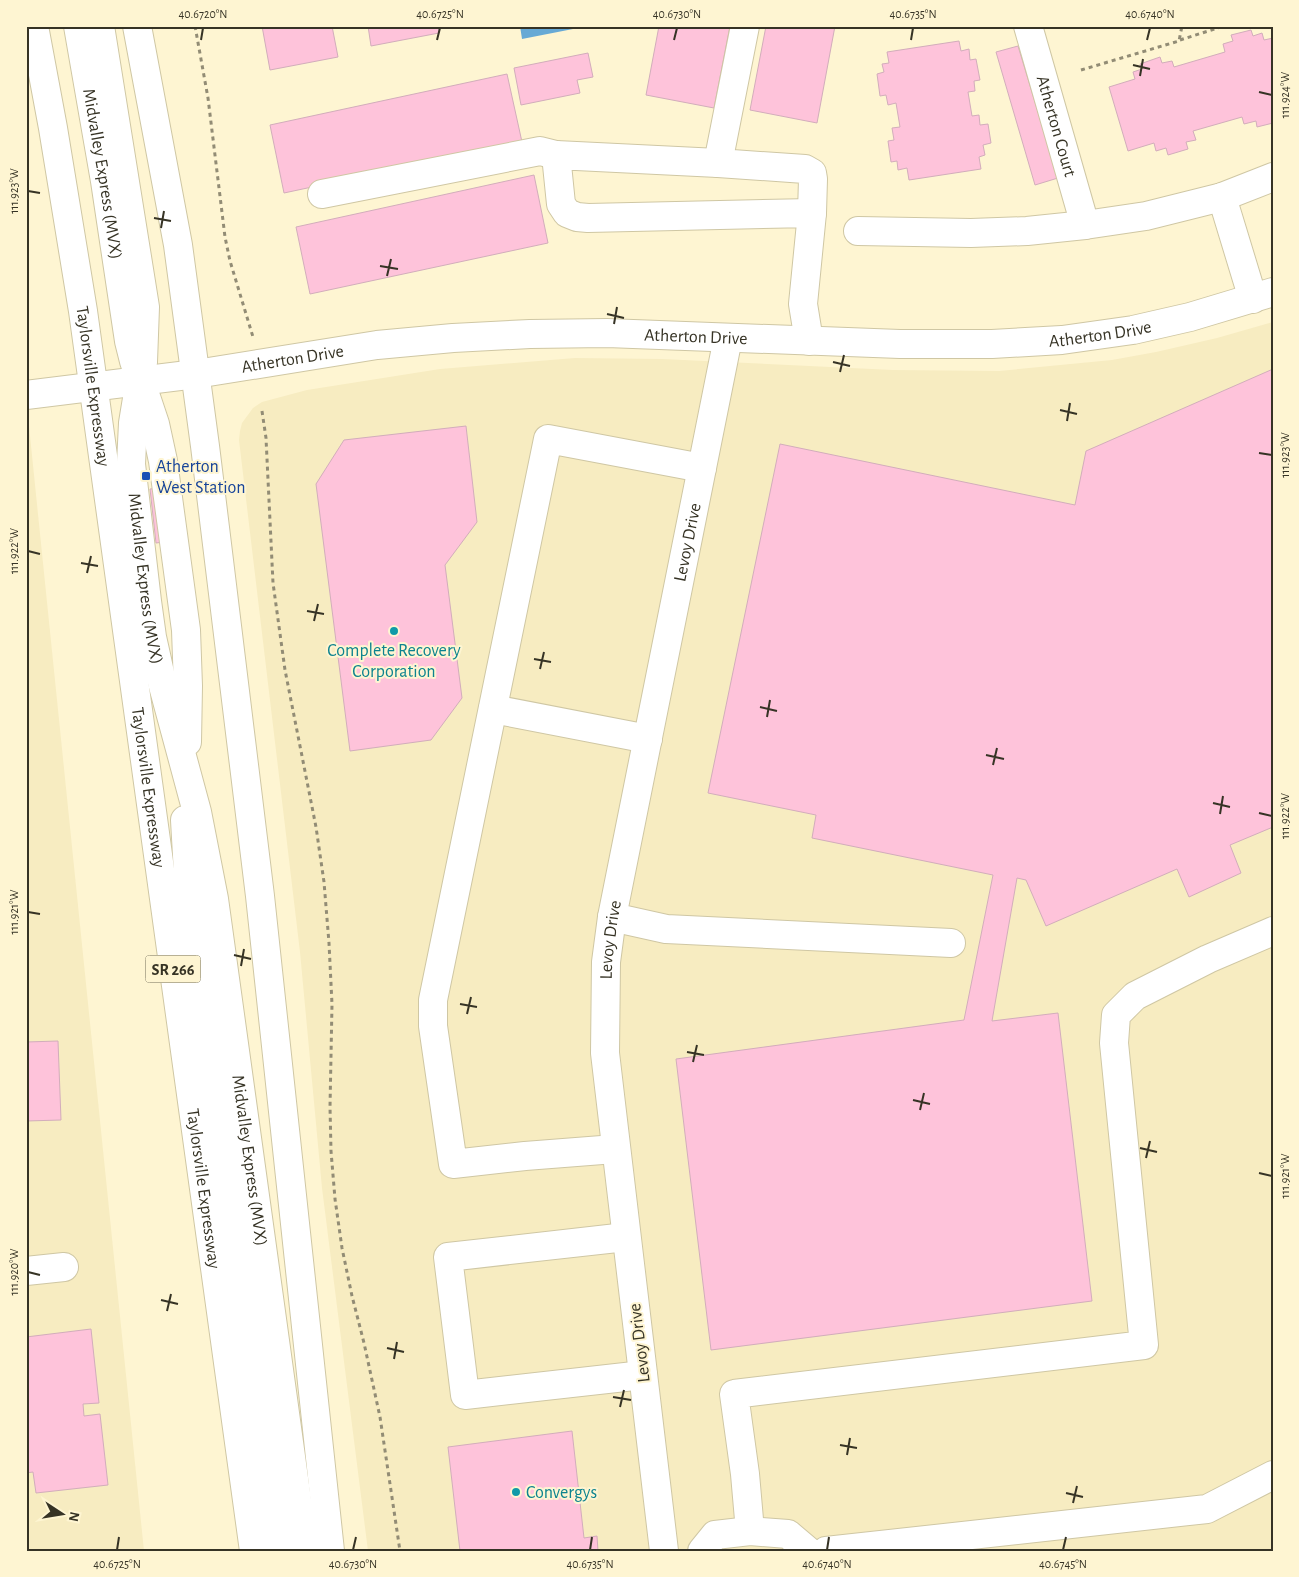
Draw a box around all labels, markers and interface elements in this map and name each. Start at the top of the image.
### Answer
text: 40.6720°N [178,8,228,20]
text: 40.6725°N [416,8,464,20]
text: 40.6730°N [653,8,701,20]
text: 40.6735°N [889,8,937,20]
text: 40.6740°N [1125,8,1175,20]
text: 111.924°W [1279,72,1291,118]
street label: Atherton Court [1033,74,1079,179]
street label: Midvalley Express (MVX) [79,87,125,261]
text: 111.923°W [8,168,20,214]
street label: Taylorsville Expressway [72,305,112,468]
street label: Atherton Drive [1049,318,1153,351]
street label: Atherton Drive [644,326,748,348]
street label: Atherton Drive [240,342,345,377]
text: 111.923°W [1279,432,1291,478]
place label: Atherton West Station [156,458,246,497]
marker: Atherton West Station [140,470,152,482]
street label: Midvalley Express (MVX) [124,492,166,666]
street label: Levoy Drive [671,502,705,583]
text: 111.922°W [8,528,20,574]
marker: Complete Recovery Corporation [388,625,400,637]
place label: Complete Recovery Corporation [327,642,461,681]
street label: Taylorsville Expressway [128,706,168,869]
text: 111.922°W [1279,793,1291,839]
text: 111.921°W [8,889,20,934]
street label: Levoy Drive [598,899,625,979]
road number: SR 266 [146,956,200,982]
street label: Midvalley Express (MVX) [228,1074,270,1247]
street label: Taylorsville Expressway [183,1107,223,1270]
text: 111.921°W [1279,1153,1291,1198]
text: 111.920°W [8,1248,20,1295]
street label: Levoy Drive [626,1302,654,1383]
place label: Convergys [526,1484,597,1502]
marker: Convergys [510,1486,522,1498]
north arrow [38,1490,88,1540]
text: N [66,1510,82,1523]
text: 40.6725°N [93,1558,141,1570]
text: 40.6730°N [329,1558,377,1570]
text: 40.6735°N [566,1558,614,1570]
text: 40.6740°N [802,1558,852,1570]
text: 40.6745°N [1039,1558,1087,1570]

